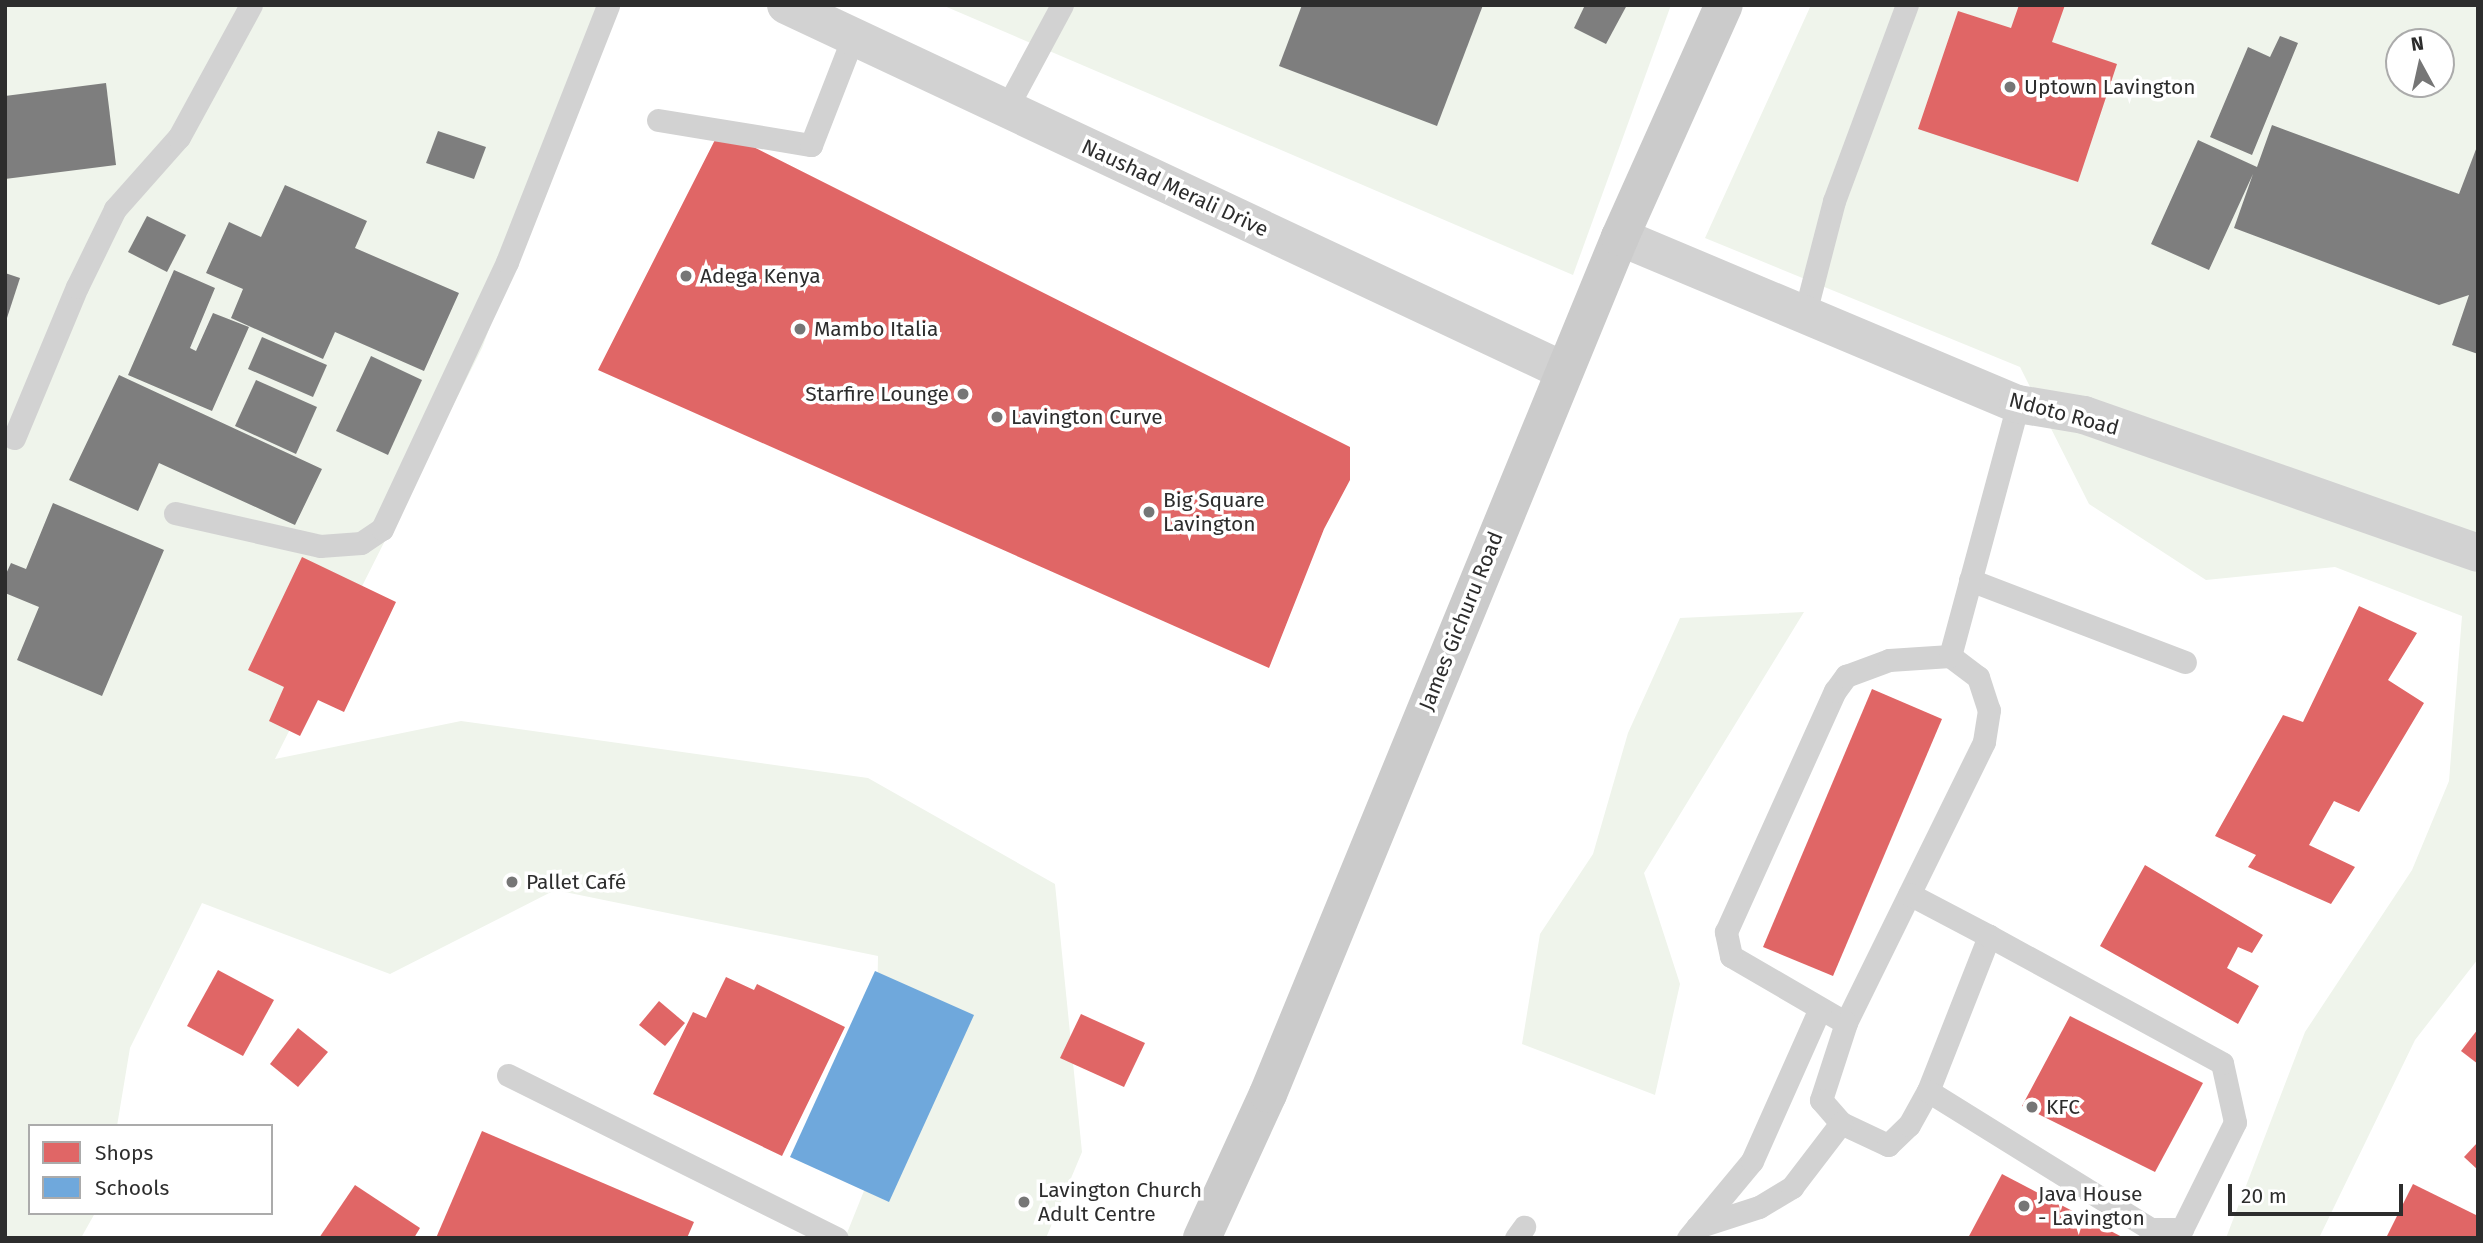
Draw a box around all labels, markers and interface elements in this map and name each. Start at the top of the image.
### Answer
north arrow [2385,28,2455,98]
text: N [2409,31,2425,56]
place label: Uptown Lavington [2024,74,2196,100]
marker: Uptown Lavington [2002,79,2018,95]
street label: Naushad Merali Drive [1078,134,1272,242]
place label: Adega Kenya [700,263,821,289]
marker: Adega Kenya [678,268,694,284]
place label: Mambo Italia [814,316,938,342]
marker: Mambo Italia [792,321,808,337]
place label: Starfire Lounge [805,381,949,407]
marker: Starfire Lounge [955,386,971,402]
street label: Ndoto Road [2006,387,2122,441]
place label: Lavington Curve [1011,404,1163,430]
marker: Lavington Curve [989,409,1005,425]
place label: Big Square Lavington [1163,487,1265,537]
marker: Big Square Lavington [1141,504,1157,520]
street label: James Gichuru Road [1414,528,1508,714]
place label: Pallet Café [526,869,626,895]
marker: Pallet Café [504,874,520,890]
place label: KFC [2046,1094,2080,1120]
marker: KFC [2024,1099,2040,1115]
legend [28,1124,273,1215]
text: Shops [95,1140,153,1166]
scale bar [2231,1170,2406,1214]
text: Schools [95,1175,169,1201]
place label: Lavington Church Adult Centre [1038,1177,1202,1227]
place label: Java House - Lavington [2038,1181,2145,1231]
text: 20 m [2241,1183,2287,1209]
marker: Lavington Church Adult Centre [1016,1194,1032,1210]
marker: Java House - Lavington [2016,1198,2032,1214]

